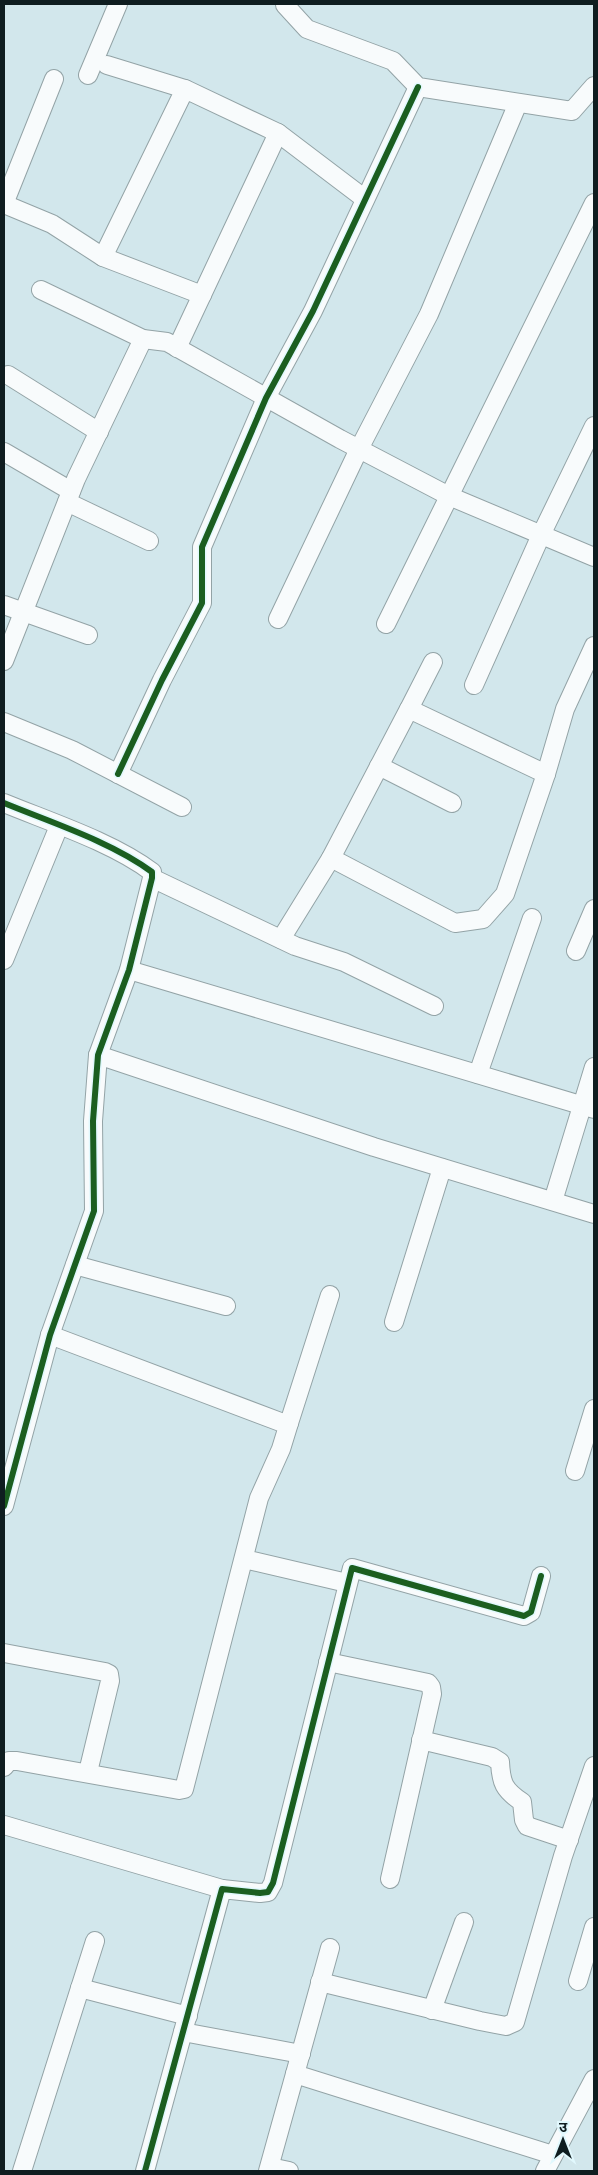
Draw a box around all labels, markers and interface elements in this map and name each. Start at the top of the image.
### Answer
north arrow [538,2115,588,2165]
text: उ [559,2118,568,2135]

